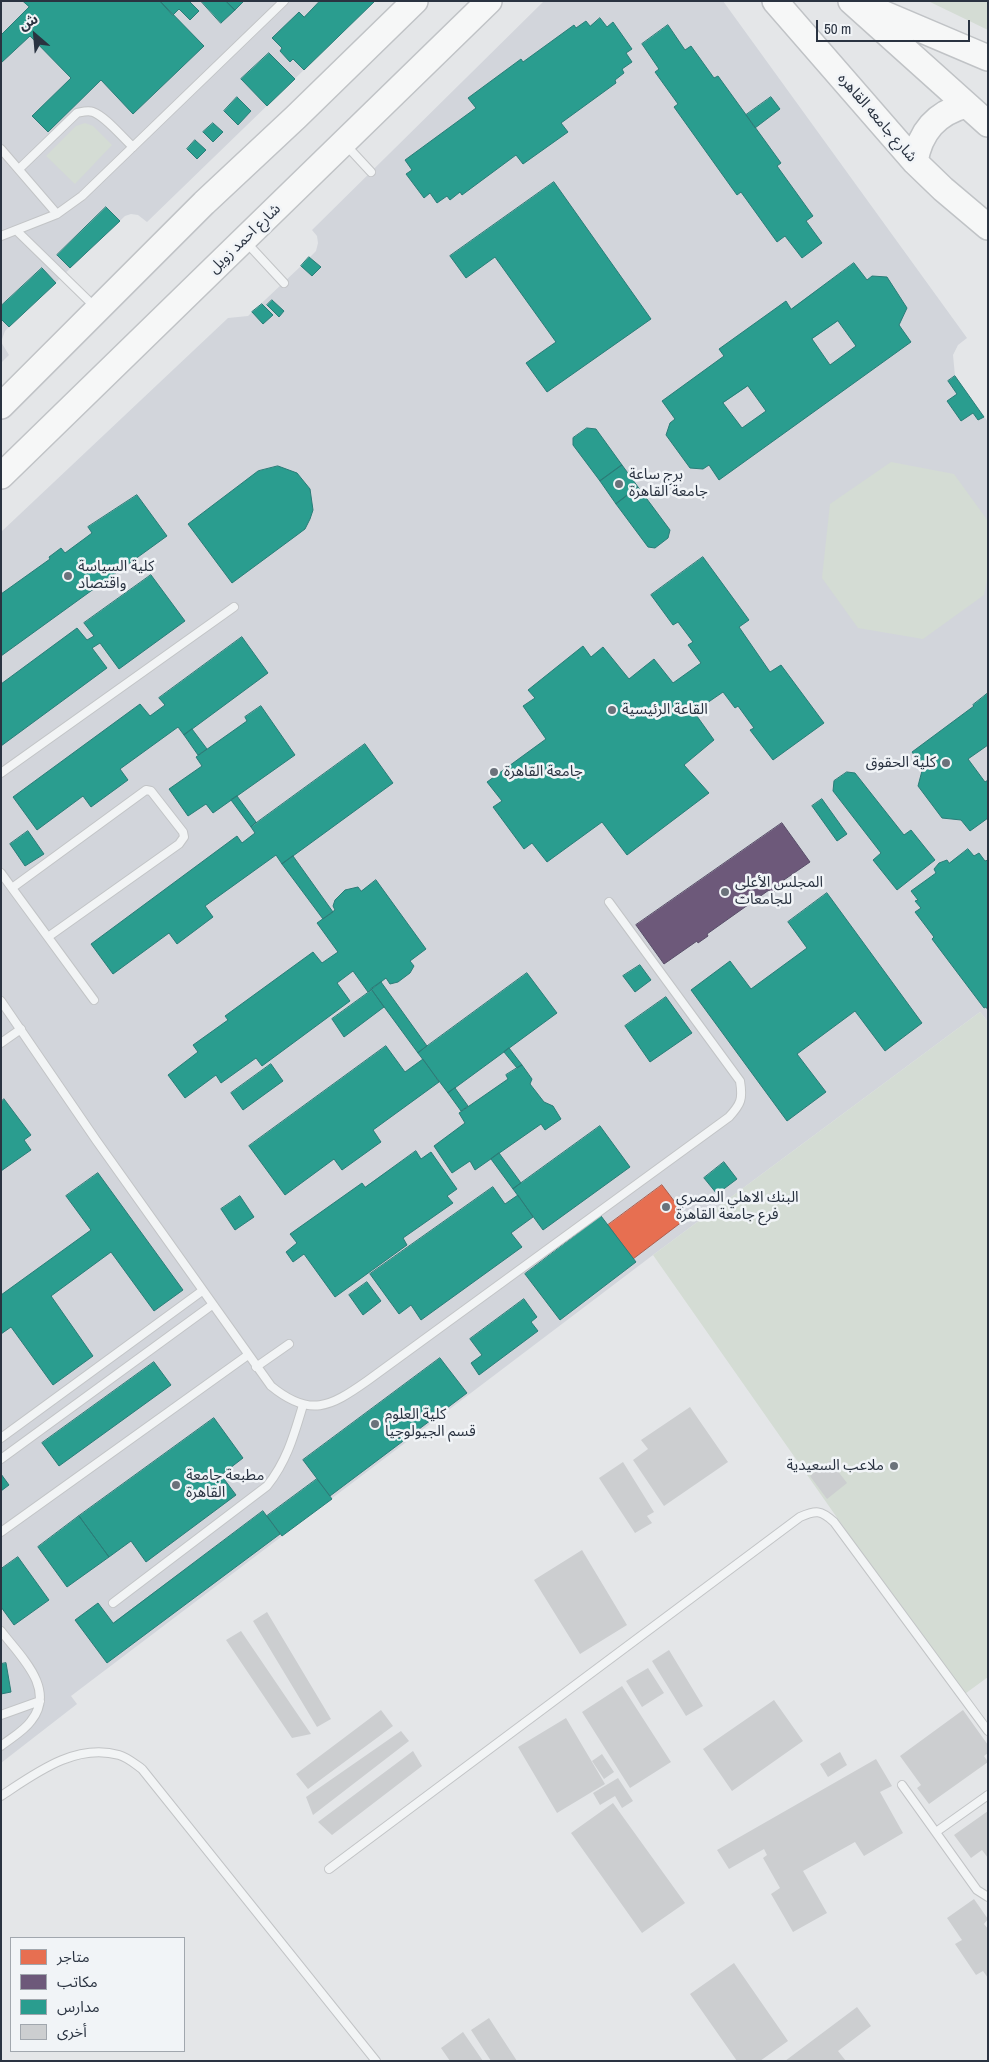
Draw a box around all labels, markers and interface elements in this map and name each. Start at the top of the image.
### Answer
text: ش [16,9,41,34]
north arrow [10,10,60,60]
scale bar [819,10,973,42]
text: 50 m [824,18,851,39]
street label: شارع جامعه القاهره [834,70,920,166]
street label: شارع احمد زويل [205,200,285,278]
place label: برج ساعة جامعة القاهرة [629,466,708,501]
marker: برج ساعة جامعة القاهرة [613,478,625,490]
place label: كلية السياسة واقتصاد [78,558,154,593]
marker: كلية السياسة واقتصاد [62,570,74,582]
place label: القاعة الرئيسية [622,701,708,719]
marker: القاعة الرئيسية [606,704,618,716]
place label: كلية الحقوق [866,754,936,772]
marker: كلية الحقوق [940,757,952,769]
place label: جامعة القاهرة [504,763,583,781]
marker: جامعة القاهرة [488,766,500,778]
place label: المجلس الأعلى للجامعات [735,874,823,909]
marker: المجلس الأعلى للجامعات [719,886,731,898]
place label: البنك الاهلي المصري فرع جامعة القاهرة [676,1189,799,1224]
marker: البنك الاهلي المصري فرع جامعة القاهرة [660,1201,672,1213]
place label: كلية العلوم قسم الجيولوجيا [385,1406,476,1441]
marker: كلية العلوم قسم الجيولوجيا [369,1418,381,1430]
place label: ملاعب السعيدية [786,1457,884,1475]
marker: ملاعب السعيدية [888,1460,900,1472]
place label: مطبعة جامعة القاهرة [186,1467,264,1502]
marker: مطبعة جامعة القاهرة [170,1479,182,1491]
legend [10,1937,185,2052]
text: متاجر [57,1946,90,1967]
text: مكاتب [57,1971,98,1992]
text: مدارس [57,1996,100,2017]
text: أخرى [57,2021,87,2042]

